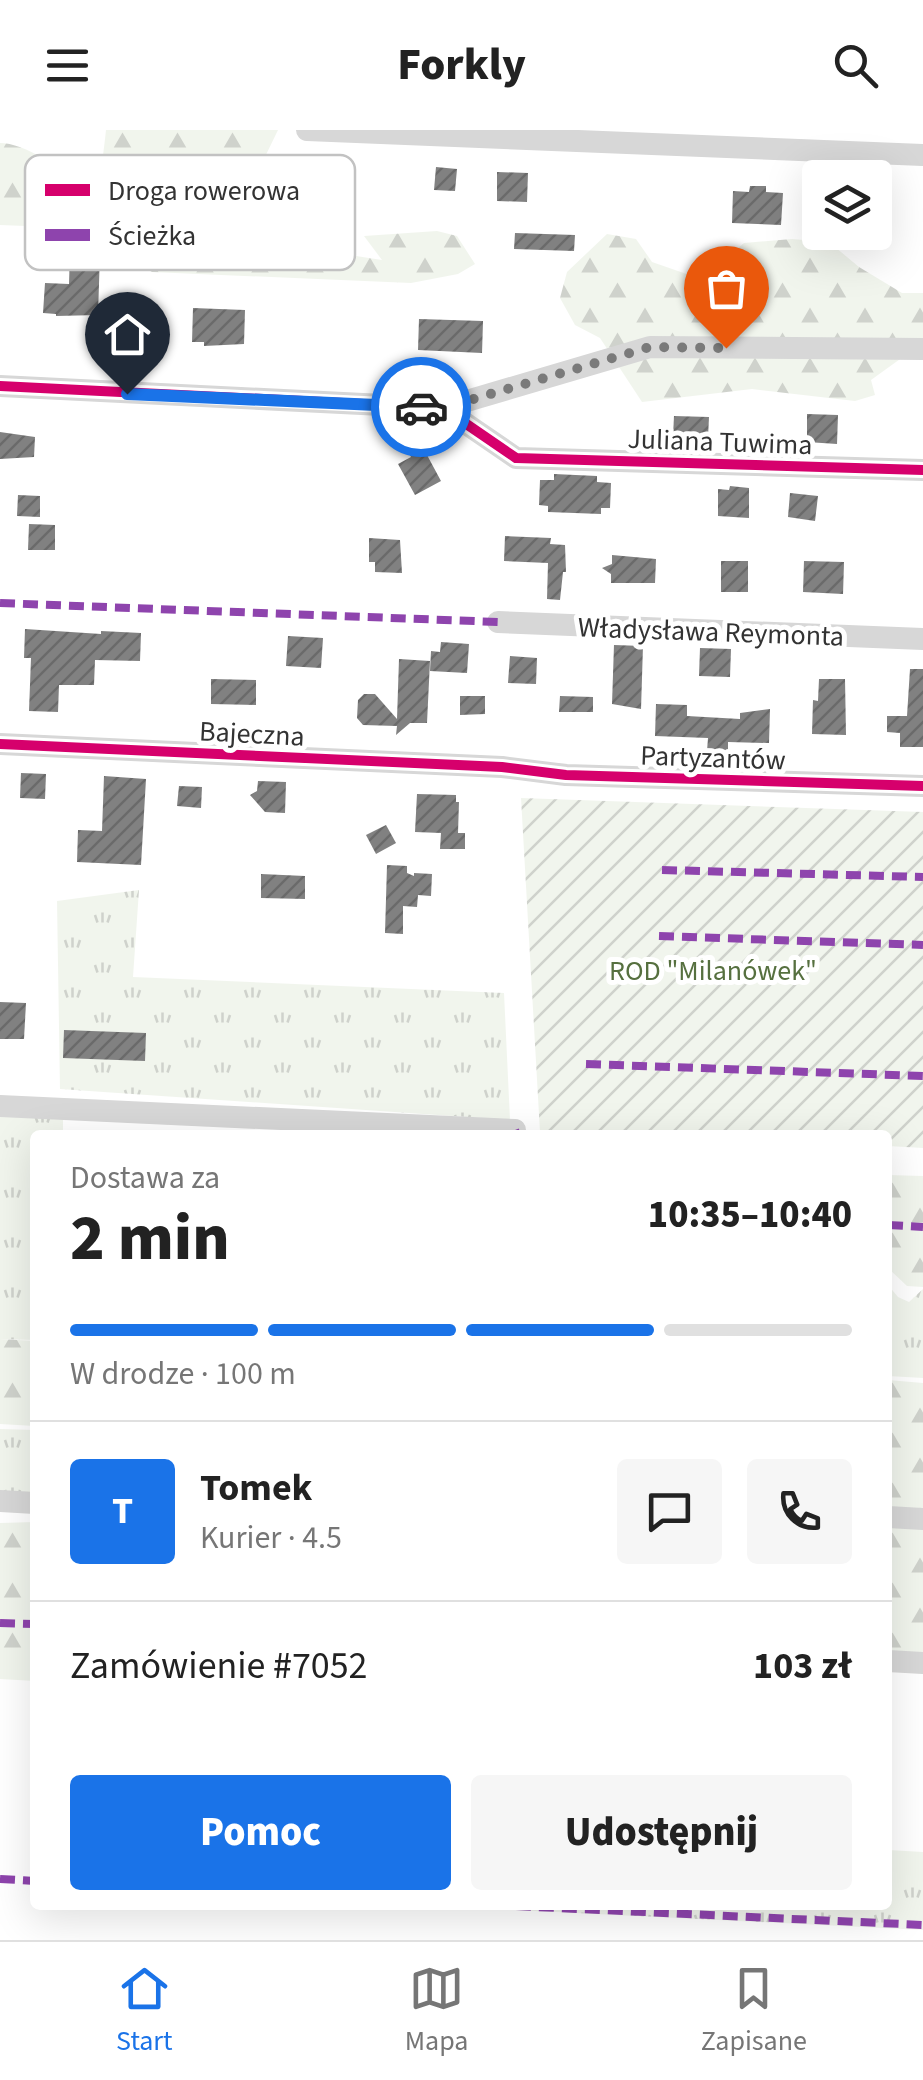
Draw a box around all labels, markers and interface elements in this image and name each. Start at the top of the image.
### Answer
text: Forkly [397,33,526,97]
icon: menu [40,38,95,93]
icon: search [828,38,883,93]
legend [25,155,355,270]
map controls [802,160,892,250]
button: layers [802,160,892,250]
text: Droga rowerowa [108,171,300,211]
text: Ścieżka [108,216,196,256]
pin [684,246,769,349]
icon: bag [699,261,754,316]
pin [85,292,170,395]
icon: home [100,307,155,362]
courier [371,357,471,457]
icon: car [394,380,449,435]
street label: Juliana Tuwima [627,419,813,465]
street label: Władysława Reymonta [577,607,845,657]
street label: Bajeczna [198,711,306,757]
street label: Partyzantów [640,735,786,781]
park label: ROD "Milanówek" [609,951,817,991]
text: Dostawa za [70,1155,220,1201]
text: 10:35–10:40 [648,1188,852,1242]
text: 2 min [70,1192,230,1285]
text: W drodze · 100 m [70,1351,296,1397]
button: chat [617,1459,722,1564]
button: phone [747,1459,852,1564]
text: Tomek [200,1461,312,1515]
text: T [112,1484,133,1538]
text: Kurier · 4.5 [200,1515,342,1561]
text: Zamówienie #7052 [70,1639,368,1693]
text: 103 zł [753,1639,852,1693]
button: Pomoc [70,1775,451,1890]
button: Udostępnij [471,1775,852,1890]
tab: Start [116,1961,173,2061]
tab: Mapa [405,1961,468,2061]
tab: Zapisane [701,1961,807,2061]

